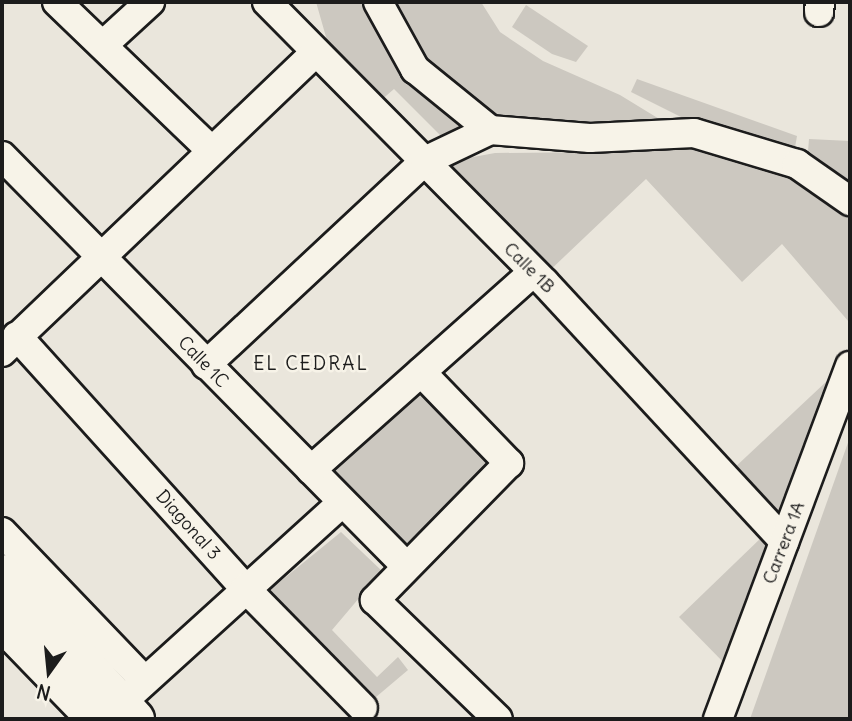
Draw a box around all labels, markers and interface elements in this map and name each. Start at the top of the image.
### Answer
street label: Calle 1B [499,238,559,298]
street label: Calle 1C [173,332,233,392]
district label: EL CEDRAL [254,353,368,375]
street label: Diagonal 3 [151,486,225,564]
street label: Carrera 1A [758,499,810,587]
north arrow [14,637,84,707]
text: N [34,679,53,706]

